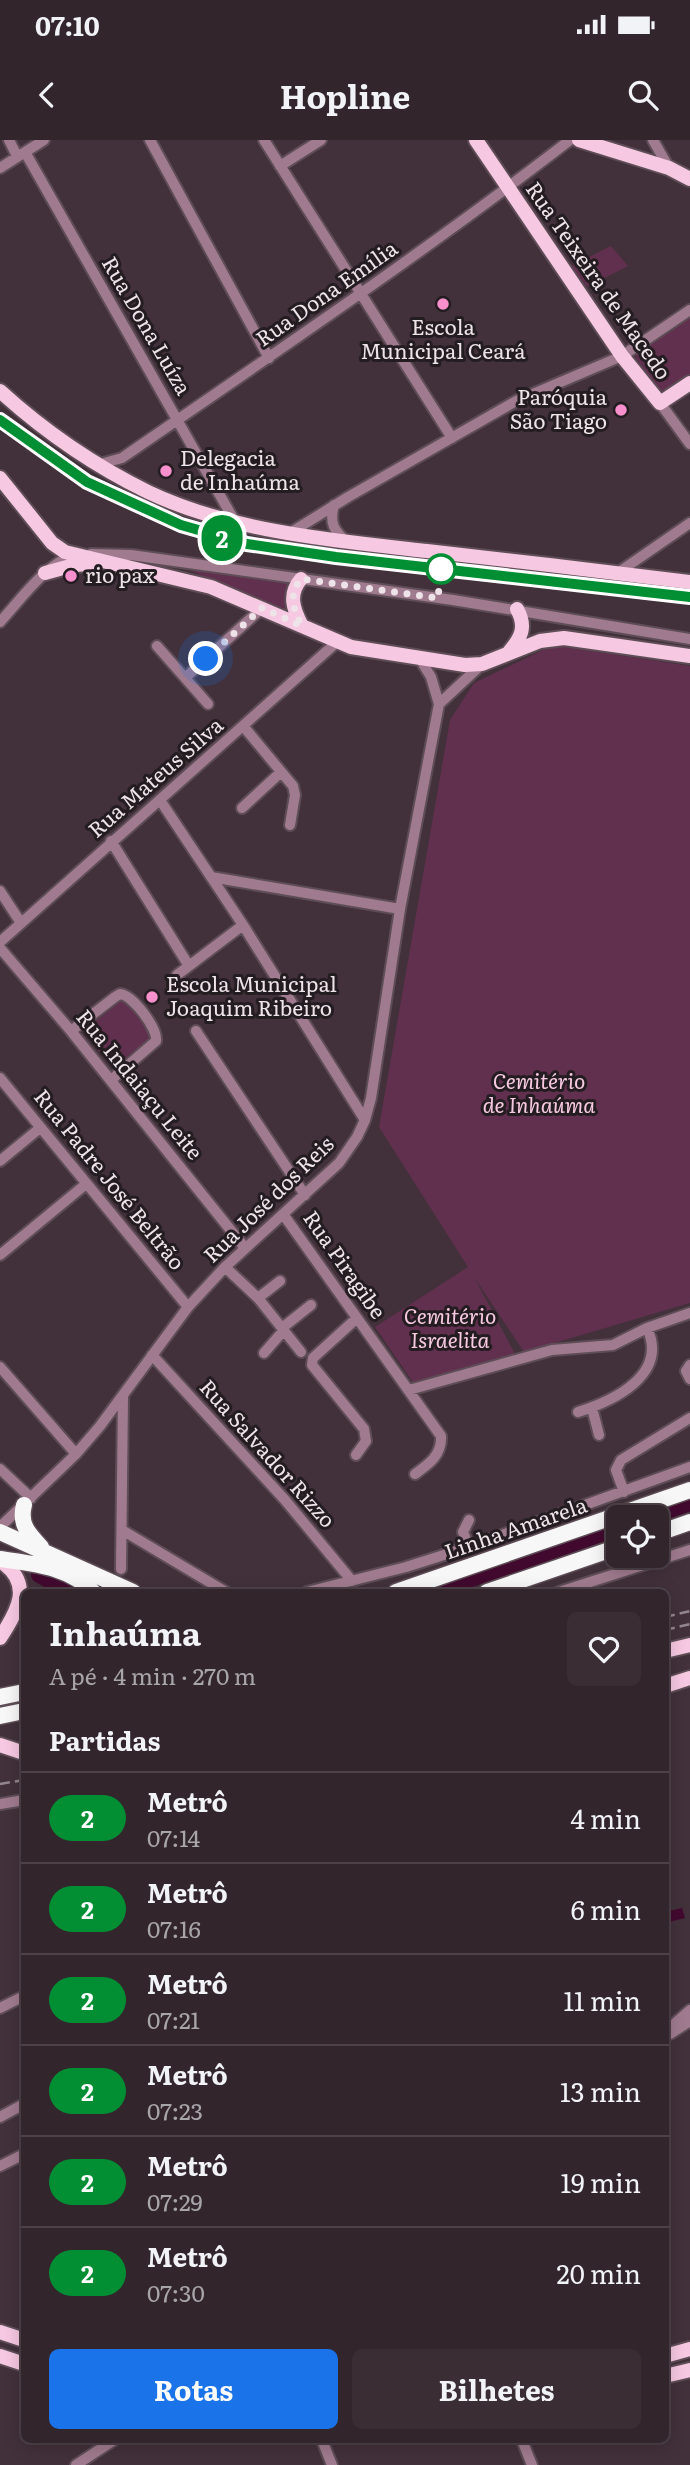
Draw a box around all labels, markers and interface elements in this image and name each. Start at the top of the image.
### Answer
text: 07:10 [35,5,100,44]
text: Hopline [280,71,410,119]
icon: back [28,76,66,114]
icon: search [624,76,662,114]
street label: Rua Teixeira de Macedo [520,174,680,385]
street label: Rua Dona Emília [248,231,403,352]
street label: Rua Dona Luíza [96,250,201,400]
marker: Escola Municipal Ceará [435,296,451,312]
place label: Escola Municipal Ceará [360,310,526,365]
place label: Paróquia São Tiago [510,380,608,435]
marker: Paróquia São Tiago [613,402,629,418]
place label: Delegacia de Inhaúma [180,441,301,496]
marker: Delegacia de Inhaúma [158,463,174,479]
line badge: 2 [199,515,245,561]
text: 2 [216,520,228,555]
unlabelled marker [426,554,456,584]
place label: rio pax [85,558,155,589]
marker: rio pax [63,568,79,584]
your location [188,641,223,676]
street label: Rua Mateus Silva [80,708,229,844]
place label: Escola Municipal Joaquim Ribeiro [166,967,337,1022]
marker: Escola Municipal Joaquim Ribeiro [144,989,160,1005]
street label: Rua Indaiaçu Leite [70,1001,212,1165]
park label: Cemitério de Inhaúma [483,1064,595,1119]
street label: Rua Padre José Beltrão [28,1081,194,1275]
street label: Rua José dos Reis [195,1128,339,1269]
street label: Rua Piragibe [297,1203,395,1324]
park label: Cemitério Israelita [404,1299,496,1354]
street label: Rua Salvador Rizzo [194,1371,344,1533]
street label: Linha Amarela [440,1488,591,1566]
map controls [606,1505,669,1568]
button: locate [606,1505,669,1568]
text: Inhaúma [49,1607,201,1656]
button: heart [567,1612,641,1686]
text: A pé · 4 min · 270 m [49,1658,256,1692]
text: Partidas [49,1720,160,1759]
text: Metrô [147,1781,228,1820]
text: 4 min [570,1798,641,1837]
text: 2 [81,1800,94,1835]
text: 07:14 [147,1820,200,1854]
text: Metrô [147,1872,228,1911]
text: 6 min [571,1889,641,1928]
text: 2 [81,1891,94,1926]
text: 07:16 [147,1911,201,1945]
text: Metrô [147,1963,228,2002]
text: 11 min [564,1980,641,2019]
text: 2 [81,1982,94,2017]
text: 07:21 [147,2002,200,2036]
text: Metrô [147,2054,228,2093]
text: 13 min [560,2071,641,2110]
text: 2 [81,2073,94,2108]
text: 07:23 [147,2093,203,2127]
text: Metrô [147,2145,228,2184]
text: 19 min [561,2162,641,2201]
text: 2 [81,2164,94,2199]
text: 07:29 [147,2184,203,2218]
text: Metrô [147,2236,228,2275]
text: 20 min [556,2253,641,2292]
text: 2 [81,2255,94,2290]
text: 07:30 [147,2275,205,2309]
button: Rotas [49,2349,338,2429]
button: Bilhetes [352,2349,641,2429]

